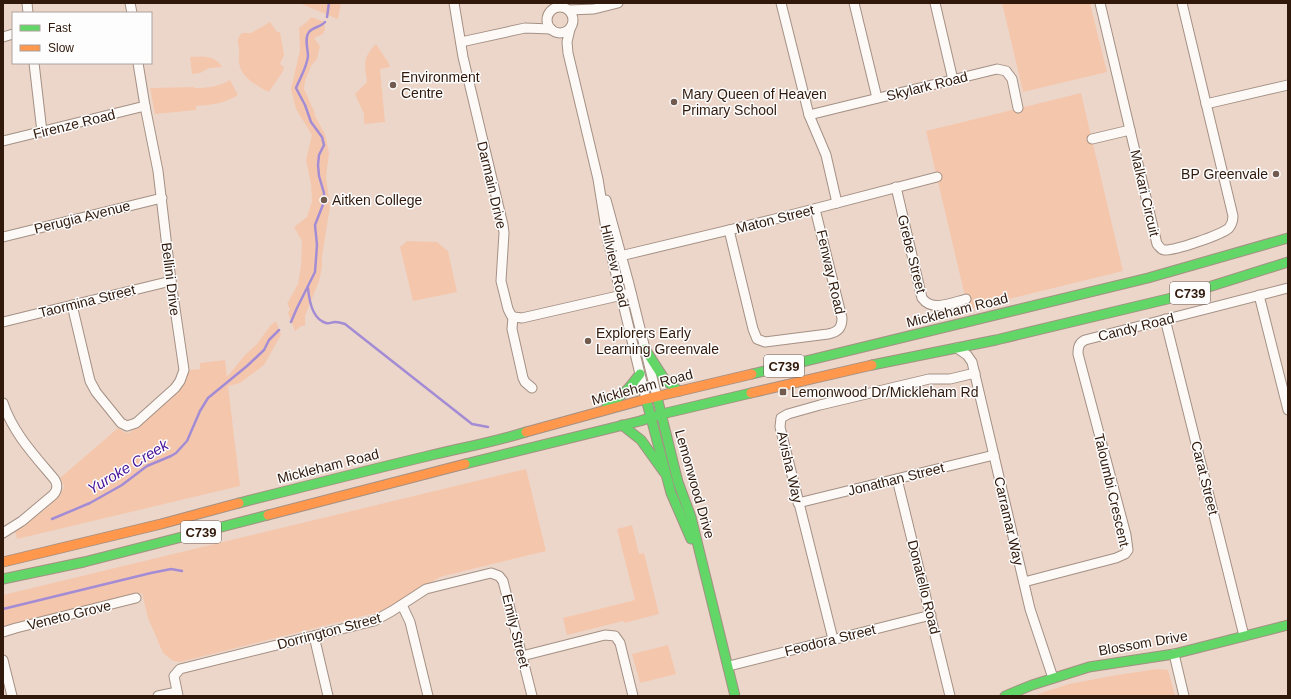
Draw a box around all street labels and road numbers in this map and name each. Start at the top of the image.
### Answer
street label: Skylark Road [885,68,969,104]
street label: Firenze Road [31,106,117,142]
street label: Darmain Drive [474,140,510,231]
street label: Malkari Circuit [1127,148,1163,238]
street label: Perugia Avenue [32,197,132,237]
street label: Maton Street [734,202,816,236]
street label: Grebe Street [895,213,929,295]
street label: Hillview Road [598,223,632,309]
street label: Fenway Road [813,228,849,316]
street label: Bellini Drive [159,241,183,317]
street label: Taormina Street [37,281,137,321]
road number: C739 [1170,282,1210,304]
street label: Mickleham Road [904,290,1010,330]
street label: Candy Road [1096,310,1176,344]
road number: C739 [764,355,804,377]
street label: Mickleham Road [590,366,694,408]
street label: Lemonwood Drive [672,428,718,541]
street label: Avisha Way [774,430,806,504]
street label: Taloumbi Crescent [1091,432,1133,548]
street label: Carat Street [1188,439,1222,517]
street label: Mickleham Road [275,446,381,486]
street label: Jonathan Street [846,459,946,499]
street label: Carramar Way [991,475,1027,567]
road number: C739 [181,521,221,543]
street label: Donatello Road [905,538,943,636]
street label: Emily Street [499,592,533,670]
street label: Veneto Grove [26,597,113,633]
street label: Dorrington Street [275,609,383,653]
street label: Feodora Street [783,621,877,659]
street label: Blossom Drive [1097,627,1189,659]

